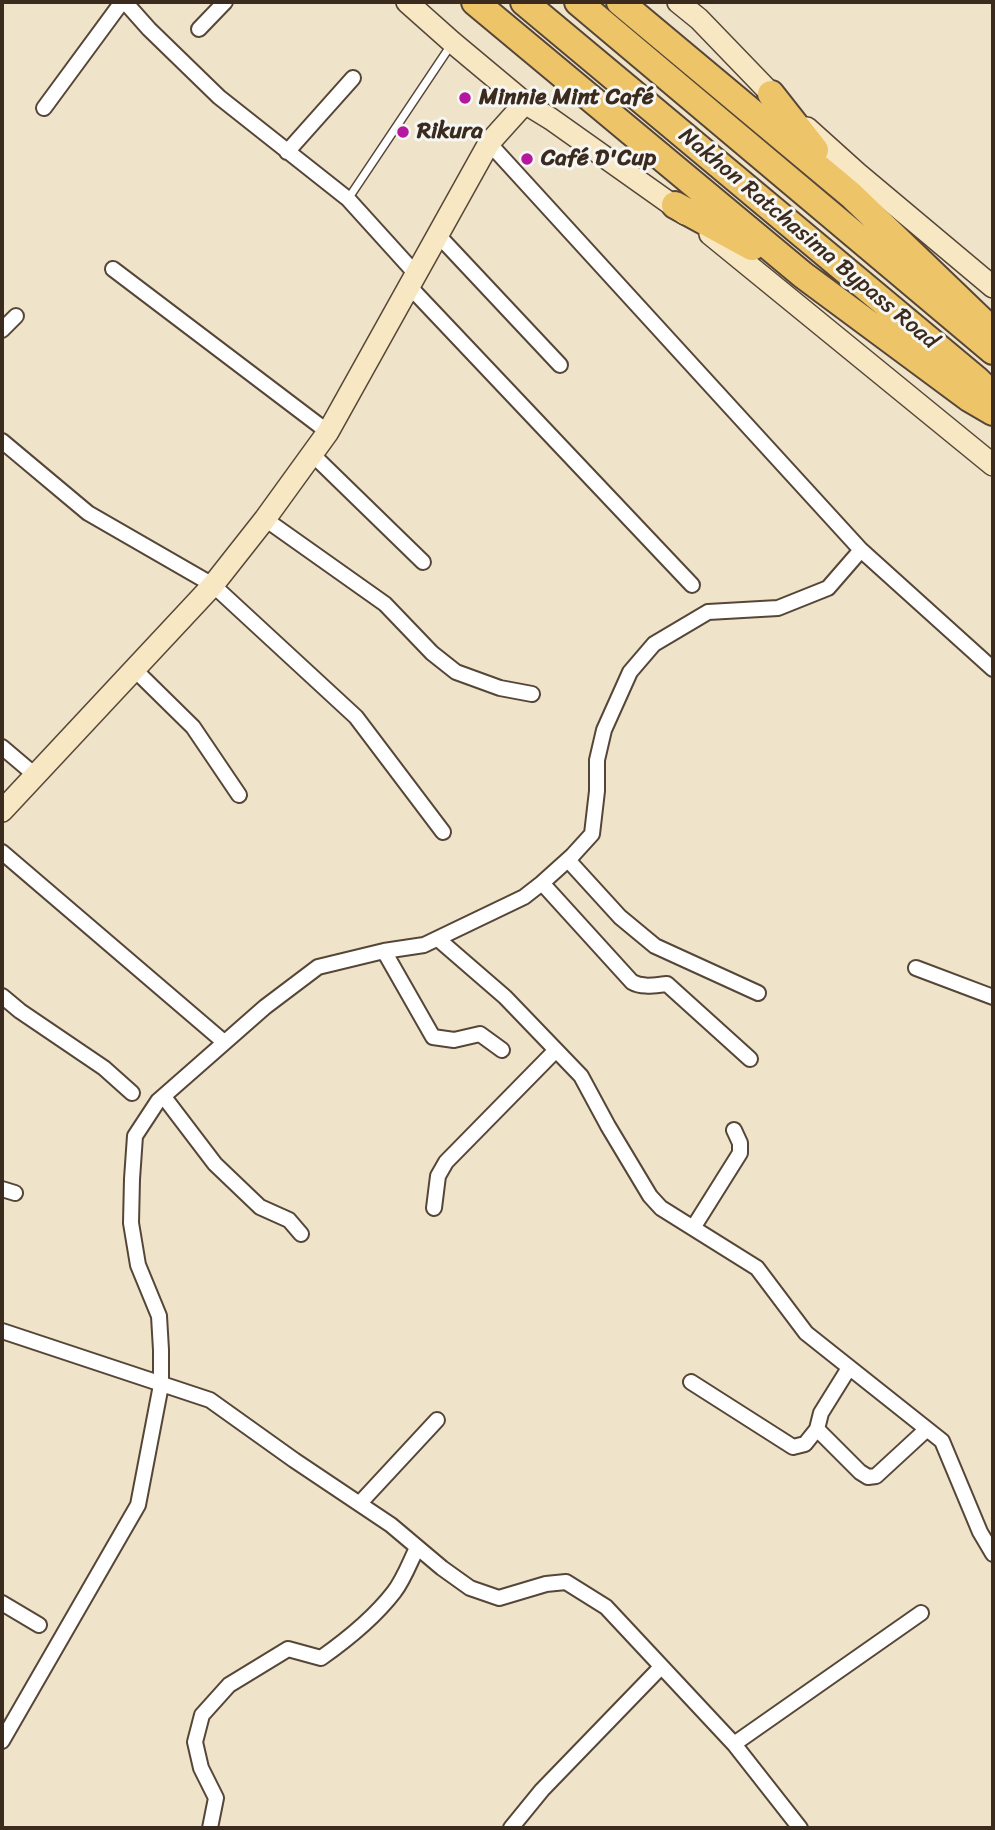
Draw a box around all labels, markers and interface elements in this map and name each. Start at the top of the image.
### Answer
place label: Minnie Mint Café [479,84,654,112]
marker: Minnie Mint Café [457,90,473,106]
place label: Rikura [417,118,483,146]
street label: Nakhon Ratchasima Bypass Road [673,122,943,356]
marker: Rikura [395,124,411,140]
place label: Café D'Cup [541,145,656,173]
marker: Café D'Cup [519,151,535,167]

